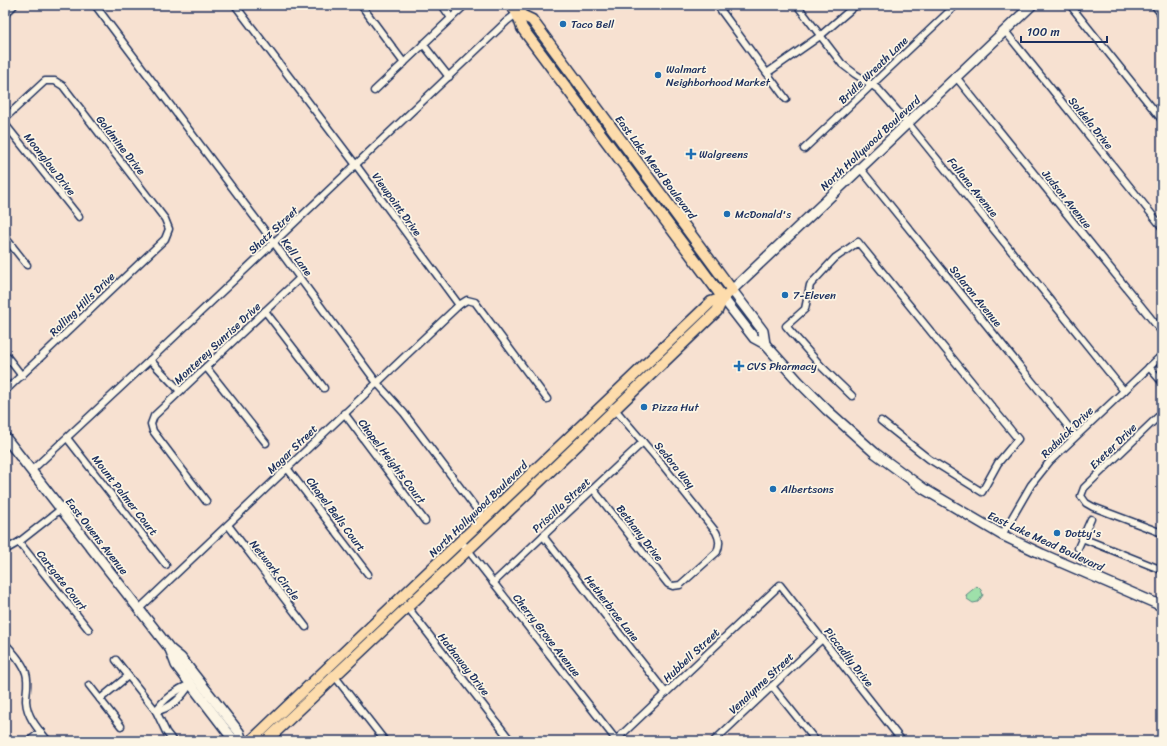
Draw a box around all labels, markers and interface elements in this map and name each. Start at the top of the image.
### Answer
place label: Taco Bell [571,15,615,34]
scale bar [1021,18,1107,44]
marker: Taco Bell [558,19,568,29]
text: 100 m [1027,21,1060,43]
street label: Bridle Wreath Lane [834,31,913,109]
place label: Walmart Neighborhood Market [666,60,771,92]
marker: Walmart Neighborhood Market [653,70,663,80]
street label: North Hollywood Boulevard [816,91,926,195]
street label: Soldela Drive [1063,93,1118,154]
street label: Goldmine Drive [91,111,150,180]
street label: East Lake Mead Boulevard [610,111,702,224]
street label: Moonglow Drive [19,129,81,200]
place label: Walgreens [699,145,749,164]
marker: Walgreens [686,149,696,159]
street label: Fallona Avenue [942,153,1003,222]
street label: Judson Avenue [1036,165,1097,233]
street label: Viewpoint Drive [367,168,427,241]
street label: Shatz Street [244,202,303,259]
place label: McDonald's [735,205,792,224]
marker: McDonald's [722,209,732,219]
street label: Kell Lane [276,234,317,281]
street label: Solaron Avenue [945,261,1007,332]
street label: Rolling Hills Drive [45,267,120,341]
place label: 7-Eleven [793,286,836,305]
marker: 7-Eleven [780,290,790,300]
street label: Monterey Sunrise Drive [169,297,266,389]
place label: CVS Pharmacy [747,357,817,376]
marker: CVS Pharmacy [734,361,744,371]
place label: Pizza Hut [652,398,699,417]
marker: Pizza Hut [639,402,649,412]
street label: Radwick Drive [1036,402,1099,463]
street label: Chapel Heights Court [353,415,430,508]
street label: Exeter Drive [1085,418,1142,474]
street label: Magar Street [263,420,322,479]
street label: Sedora Way [649,437,700,494]
street label: Mount Palmer Court [87,451,162,540]
street label: North Hollywood Boulevard [424,456,533,562]
street label: Chapel Bells Court [301,473,370,556]
street label: Priscilla Street [528,473,595,538]
place label: Albertsons [780,480,835,499]
marker: Albertsons [768,484,778,494]
street label: East Owens Avenue [60,494,133,579]
street label: Bethany Drive [611,501,668,566]
street label: East Lake Mead Boulevard [985,506,1108,577]
place label: Dotty's [1065,524,1102,543]
marker: Dotty's [1052,528,1062,538]
street label: Network Circle [245,536,305,605]
street label: Cartgate Court [32,546,92,615]
street label: Hetherbrae Lane [579,571,644,646]
street label: Cherry Grove Avenue [508,589,586,681]
street label: Hubbell Street [658,623,725,687]
street label: Piccadily Drive [819,623,878,692]
street label: Hathaway Drive [433,629,495,700]
street label: Venalynne Street [724,648,798,719]

